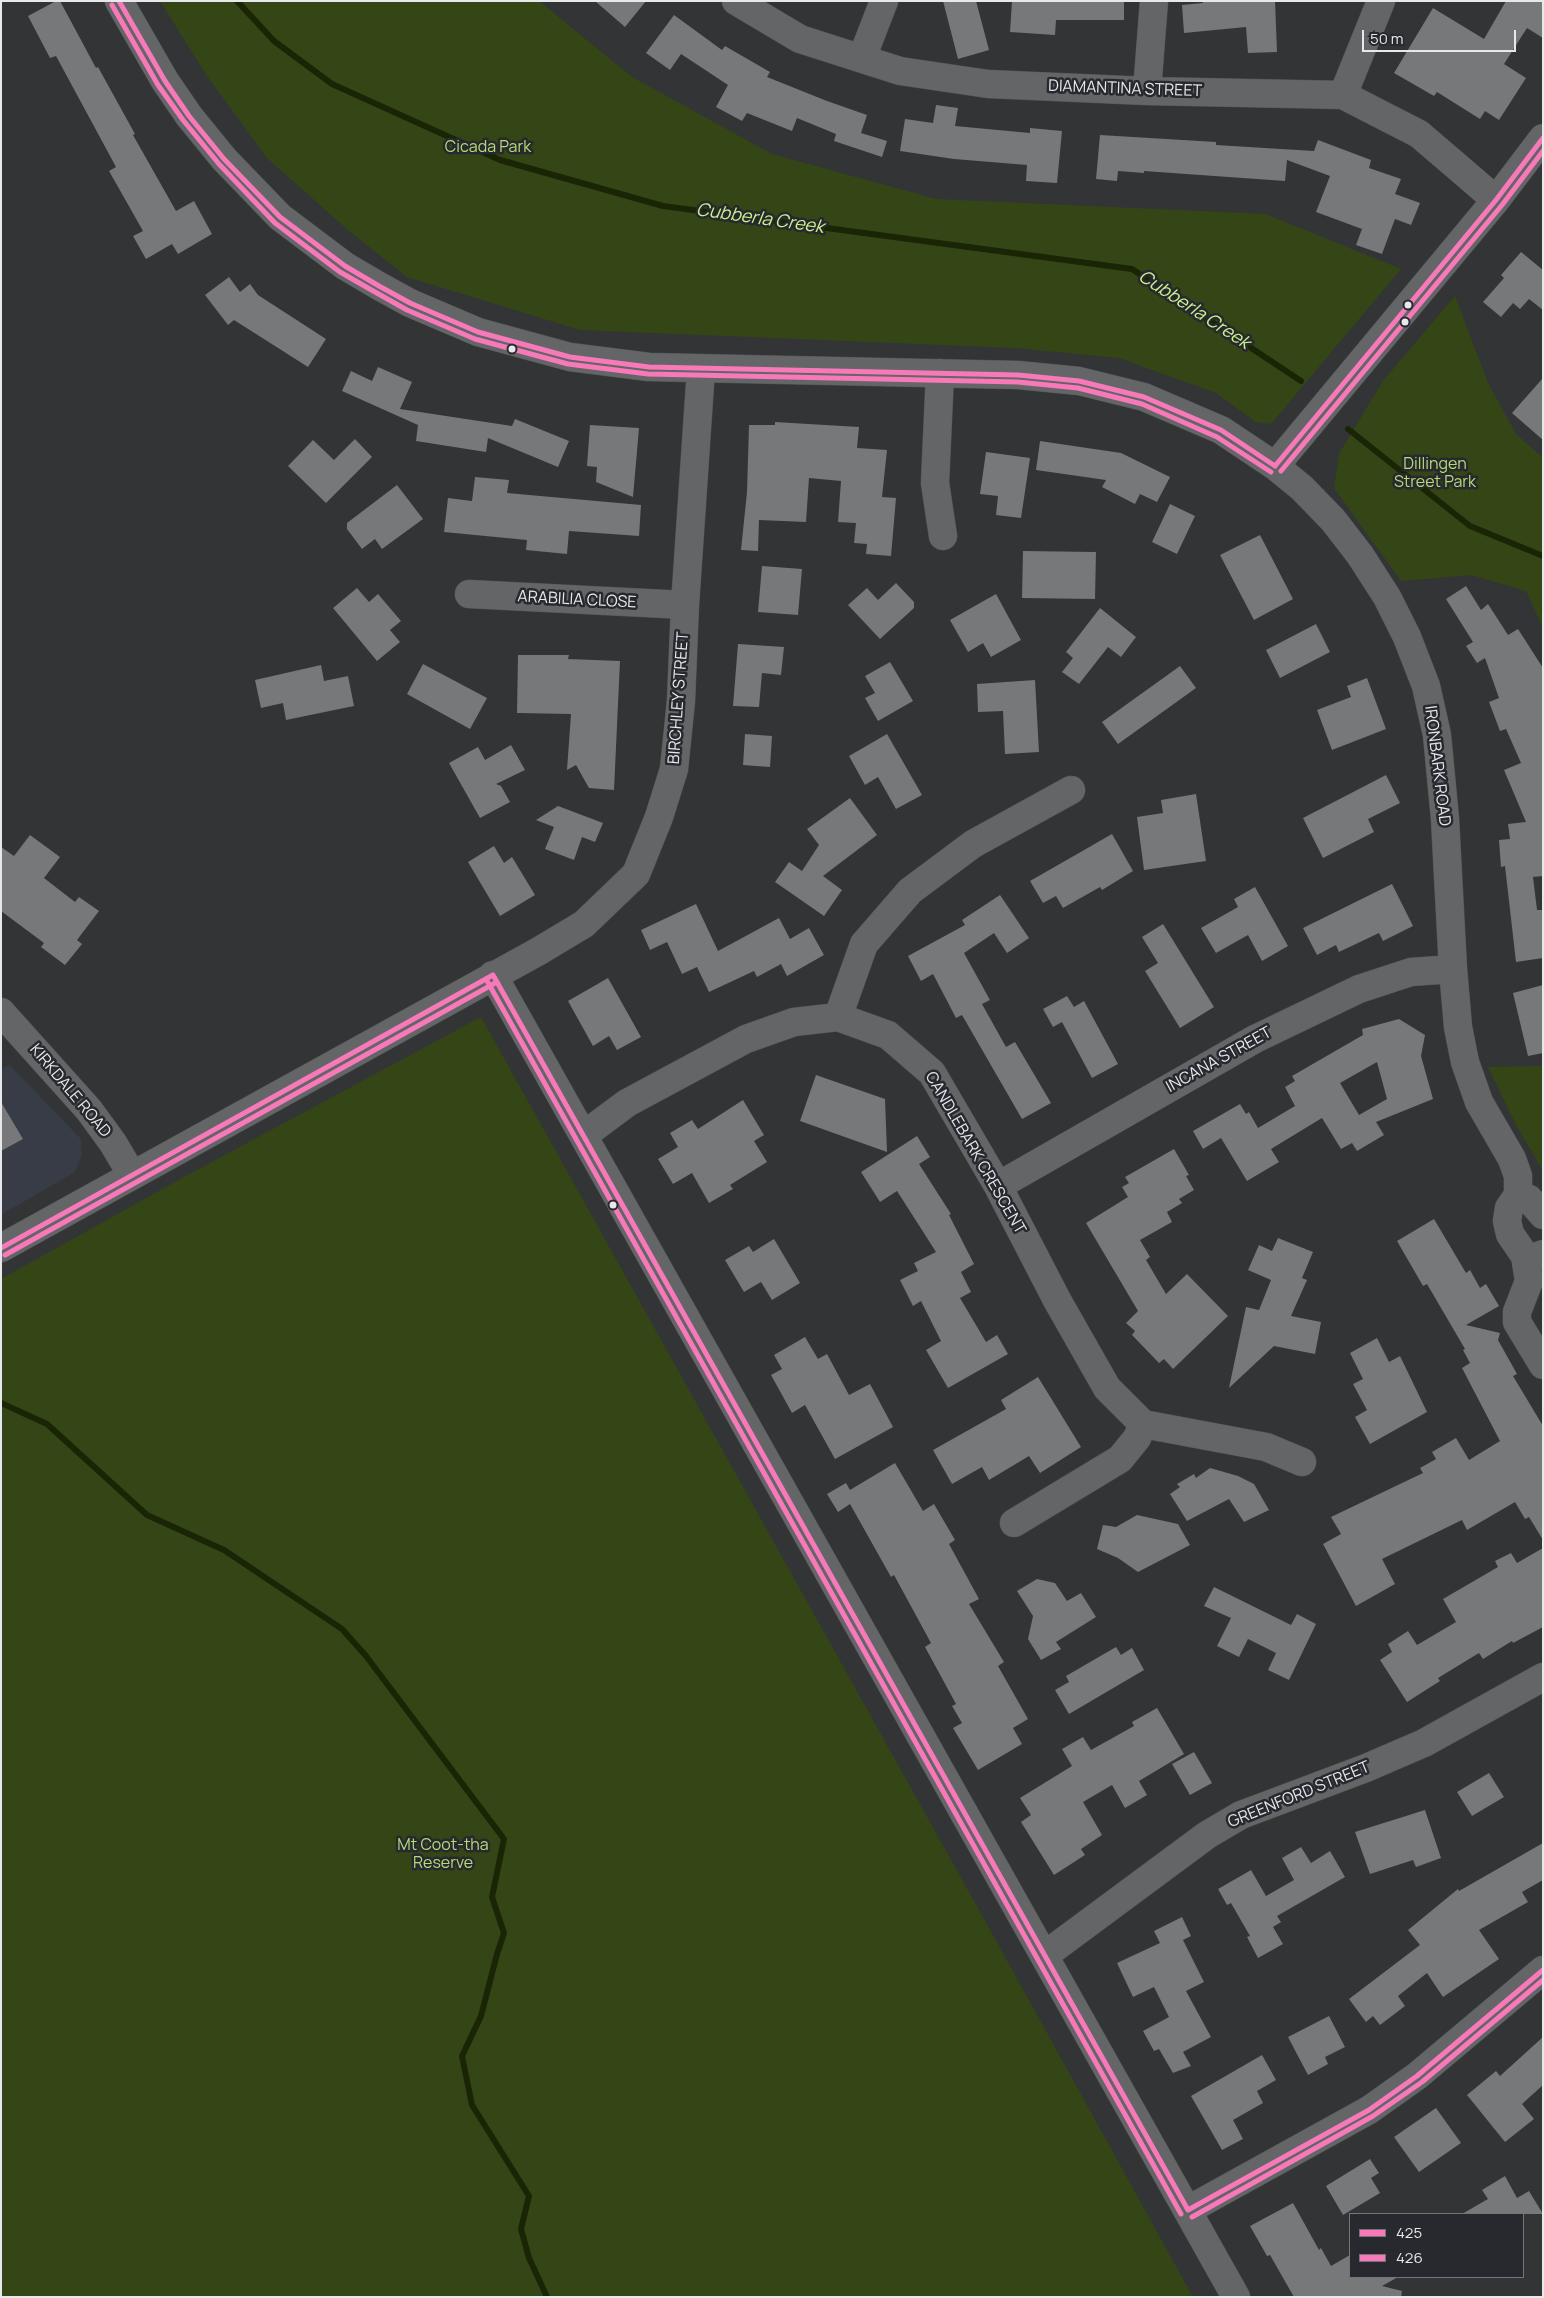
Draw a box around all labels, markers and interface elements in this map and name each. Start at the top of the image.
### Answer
scale bar [1364,20,1518,52]
text: 50 m [1370,28,1404,49]
street label: DIAMANTINA STREET [1048,77,1202,101]
park label: Cicada Park [445,138,531,158]
water label: Cubberla Creek [695,199,825,239]
water label: Cubberla Creek [1134,266,1254,354]
unlabelled marker [1403,300,1413,310]
unlabelled marker [1400,317,1410,327]
unlabelled marker [507,344,517,354]
park label: Dillingen Street Park [1394,455,1476,493]
street label: ARABILIA CLOSE [517,587,637,613]
street label: BIRCHLEY STREET [665,631,693,765]
street label: IRONBARK ROAD [1420,705,1454,827]
street label: INCANA STREET [1163,1023,1275,1097]
street label: KIRKDALE ROAD [25,1040,115,1142]
street label: CANDLEBARK CRESCENT [921,1068,1029,1238]
unlabelled marker [608,1200,618,1210]
street label: GREENFORD STREET [1225,1758,1373,1832]
park label: Mt Coot-tha Reserve [397,1836,489,1874]
legend [1349,2213,1524,2278]
text: 425 [1396,2222,1422,2243]
text: 426 [1396,2247,1423,2268]

